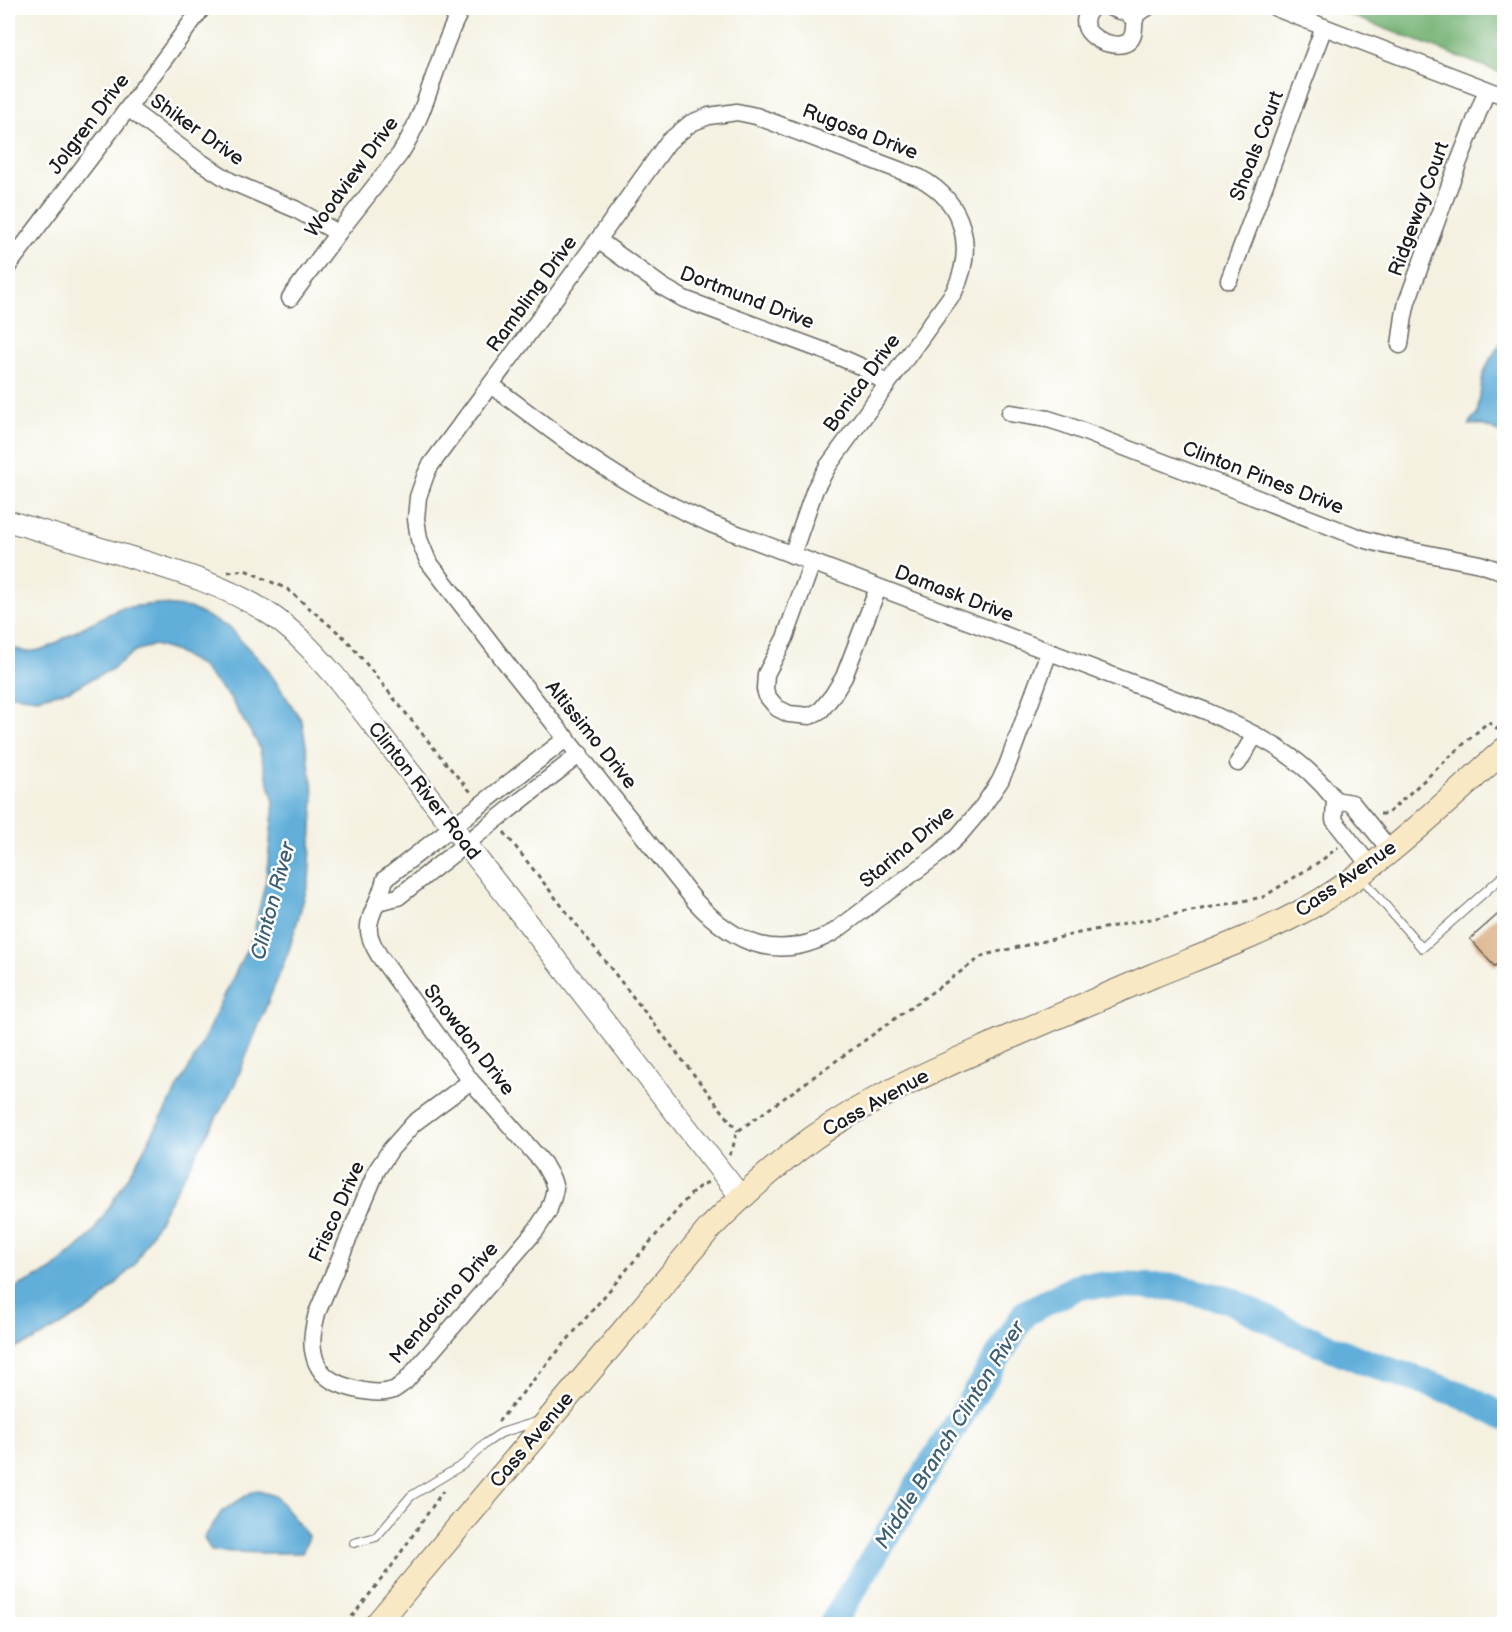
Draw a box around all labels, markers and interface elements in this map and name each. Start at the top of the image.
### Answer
street label: Jolgren Drive [43,69,135,179]
street label: Shoals Court [1225,88,1289,204]
street label: Shiker Drive [146,89,249,171]
street label: Rugosa Drive [799,99,921,165]
street label: Woodview Drive [300,112,404,242]
street label: Ridgeway Court [1384,138,1454,280]
street label: Rambling Drive [482,231,582,357]
street label: Dortmund Drive [676,261,818,335]
street label: Bonica Drive [818,329,906,437]
street label: Clinton Pines Drive [1179,436,1347,520]
street label: Damask Drive [891,560,1017,628]
street label: Altissimo Drive [540,676,642,794]
street label: Clinton River Road [363,717,485,865]
street label: Starina Drive [855,800,959,893]
street label: Cass Avenue [1291,835,1401,923]
water label: Clinton River [245,838,301,962]
street label: Snowdon Drive [418,980,520,1100]
street label: Cass Avenue [819,1064,933,1142]
street label: Frisco Drive [304,1158,370,1266]
street label: Mendocino Drive [385,1237,504,1369]
water label: Middle Branch Clinton River [870,1315,1031,1553]
street label: Cass Avenue [485,1387,579,1493]

